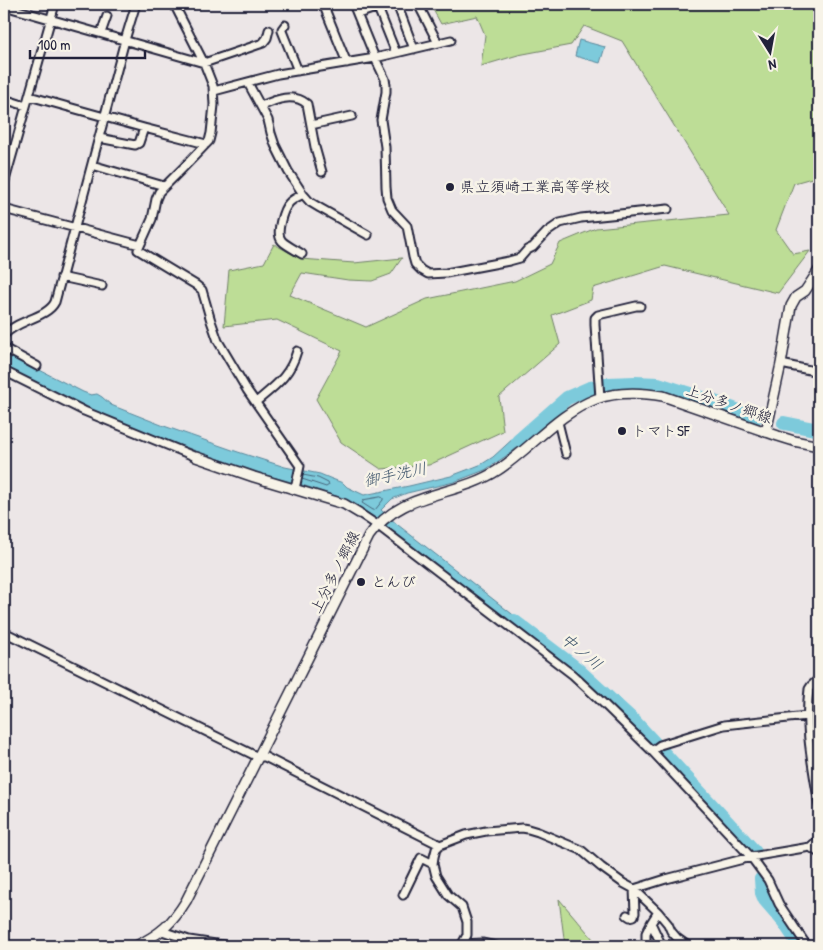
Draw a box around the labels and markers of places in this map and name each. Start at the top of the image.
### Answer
place label: 県立須崎工業高等学校 [460,176,610,197]
marker: 県立須崎工業高等学校 [444,181,456,193]
place label: トマトSF [632,420,690,441]
marker: トマトSF [616,425,628,437]
place label: とんび [371,571,416,592]
marker: とんび [355,576,367,588]

